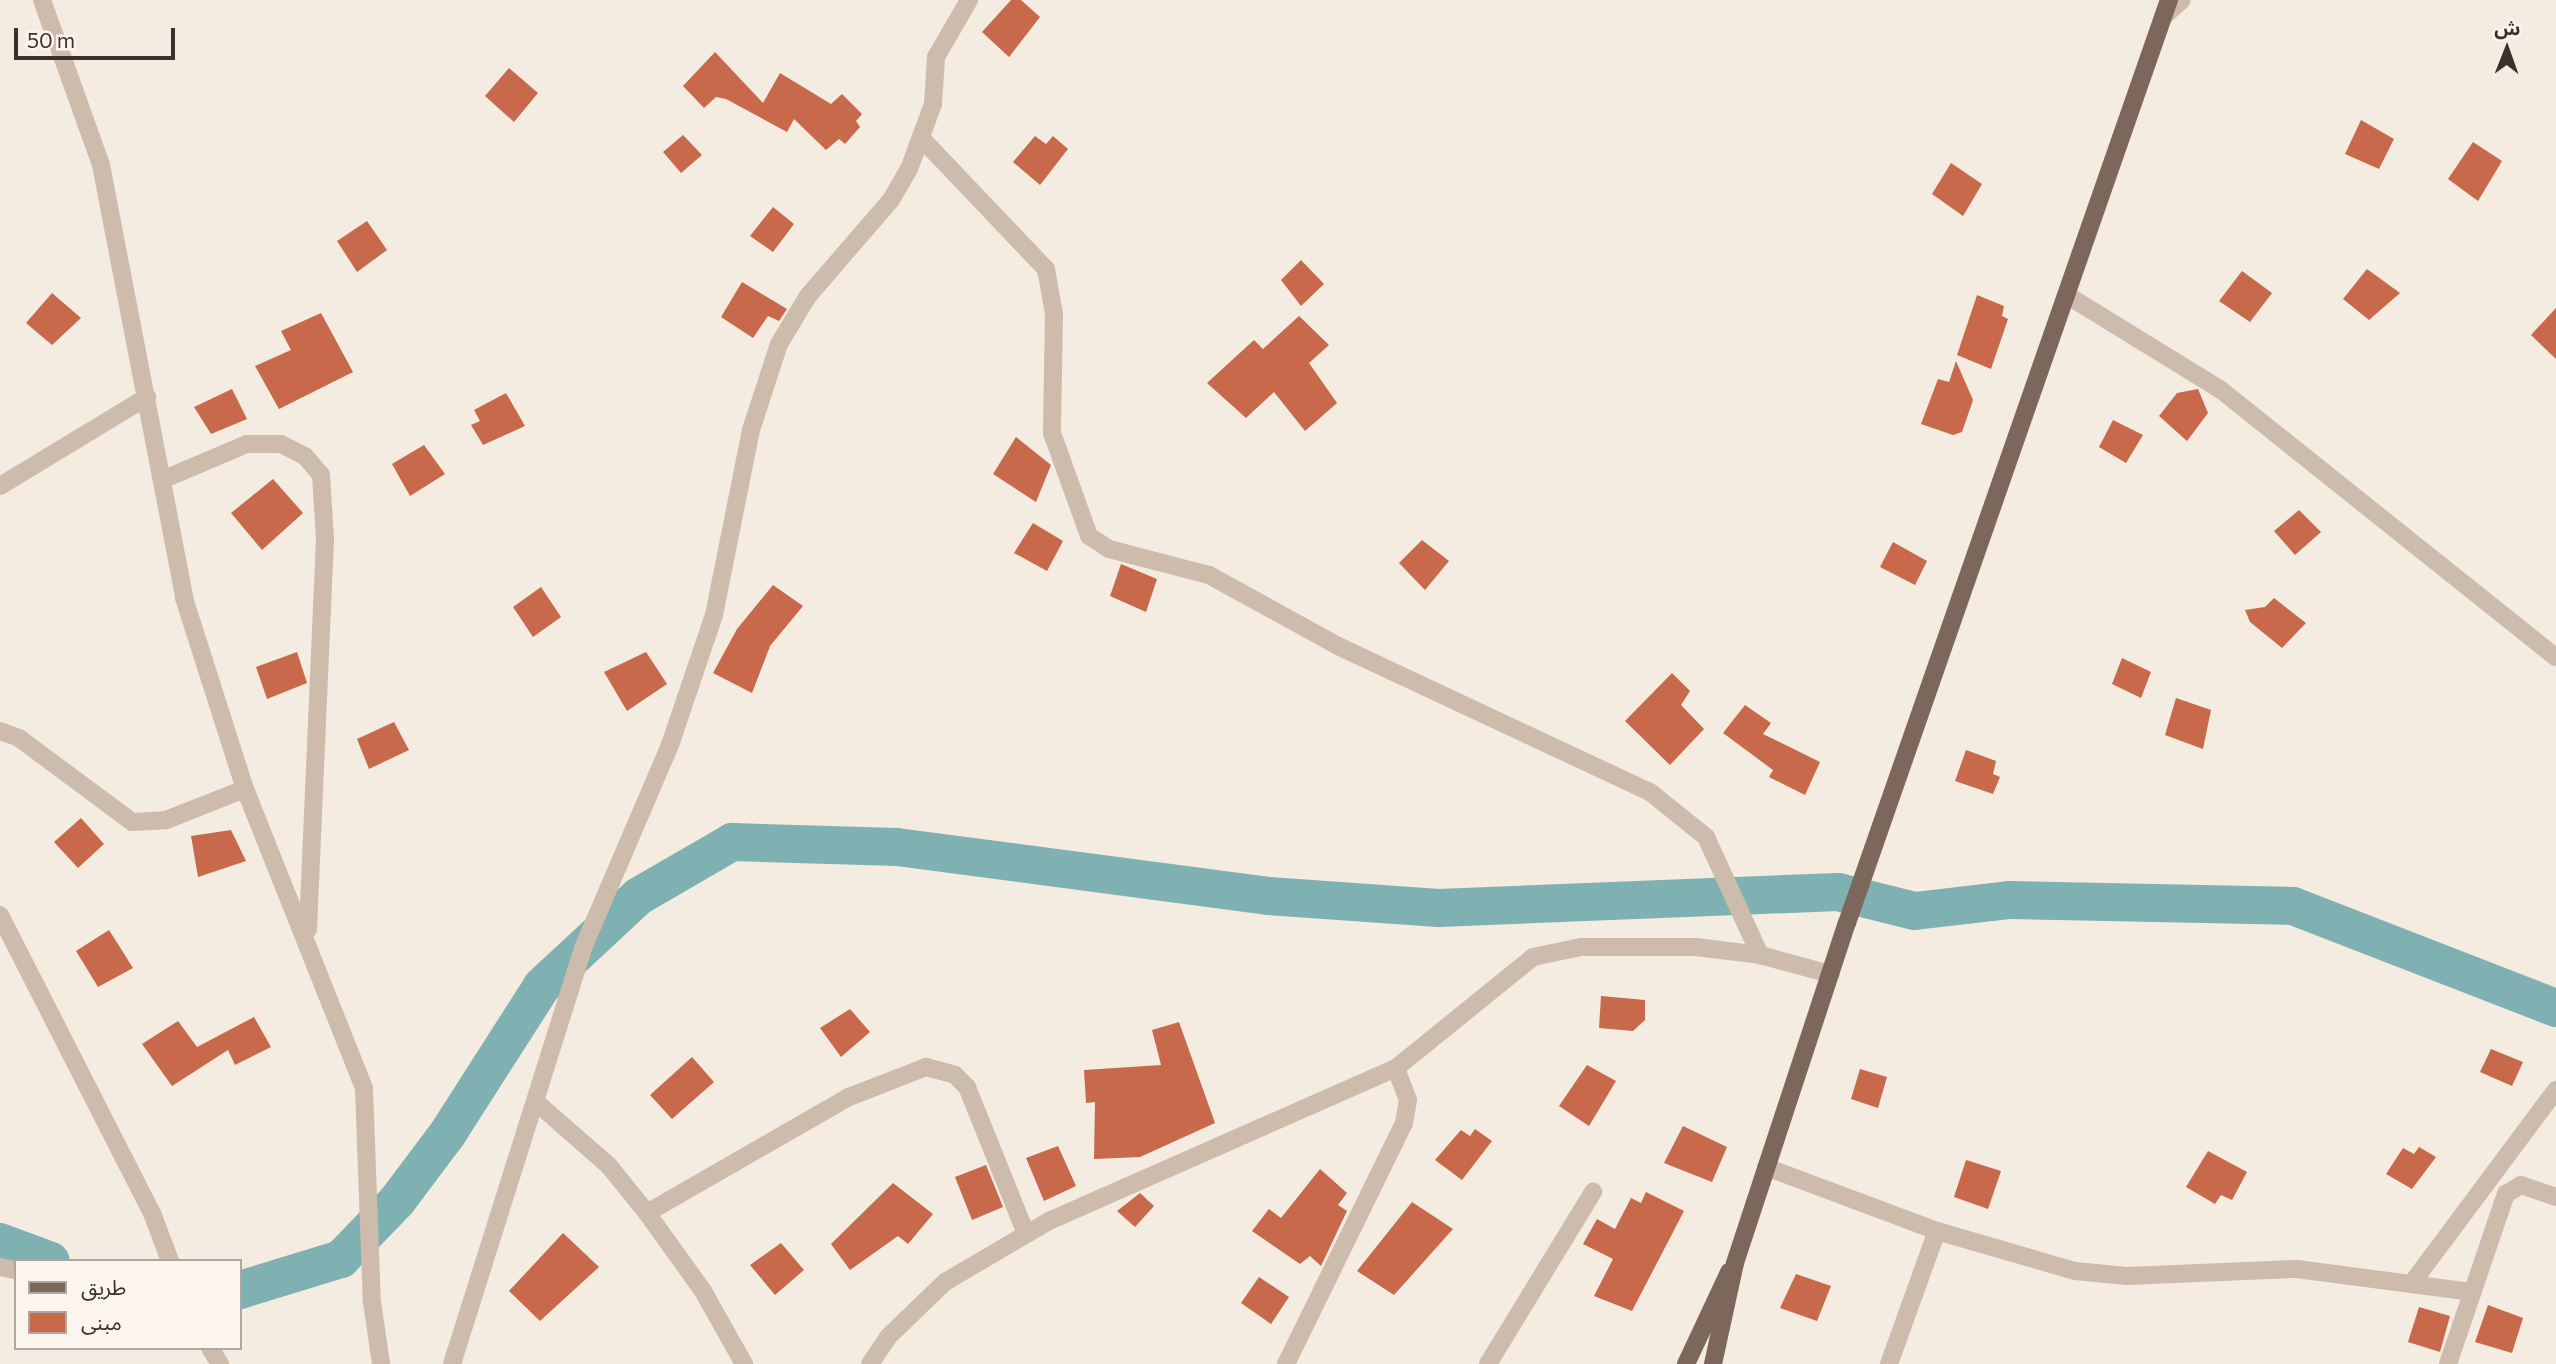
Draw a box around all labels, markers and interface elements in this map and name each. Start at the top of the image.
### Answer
scale bar [18,14,178,58]
north arrow [2472,14,2542,84]
text: ش [2494,16,2521,39]
text: 50 m [27,27,75,52]
legend [14,1259,242,1350]
text: طريق [81,1274,126,1299]
text: مبنى [81,1309,122,1334]

